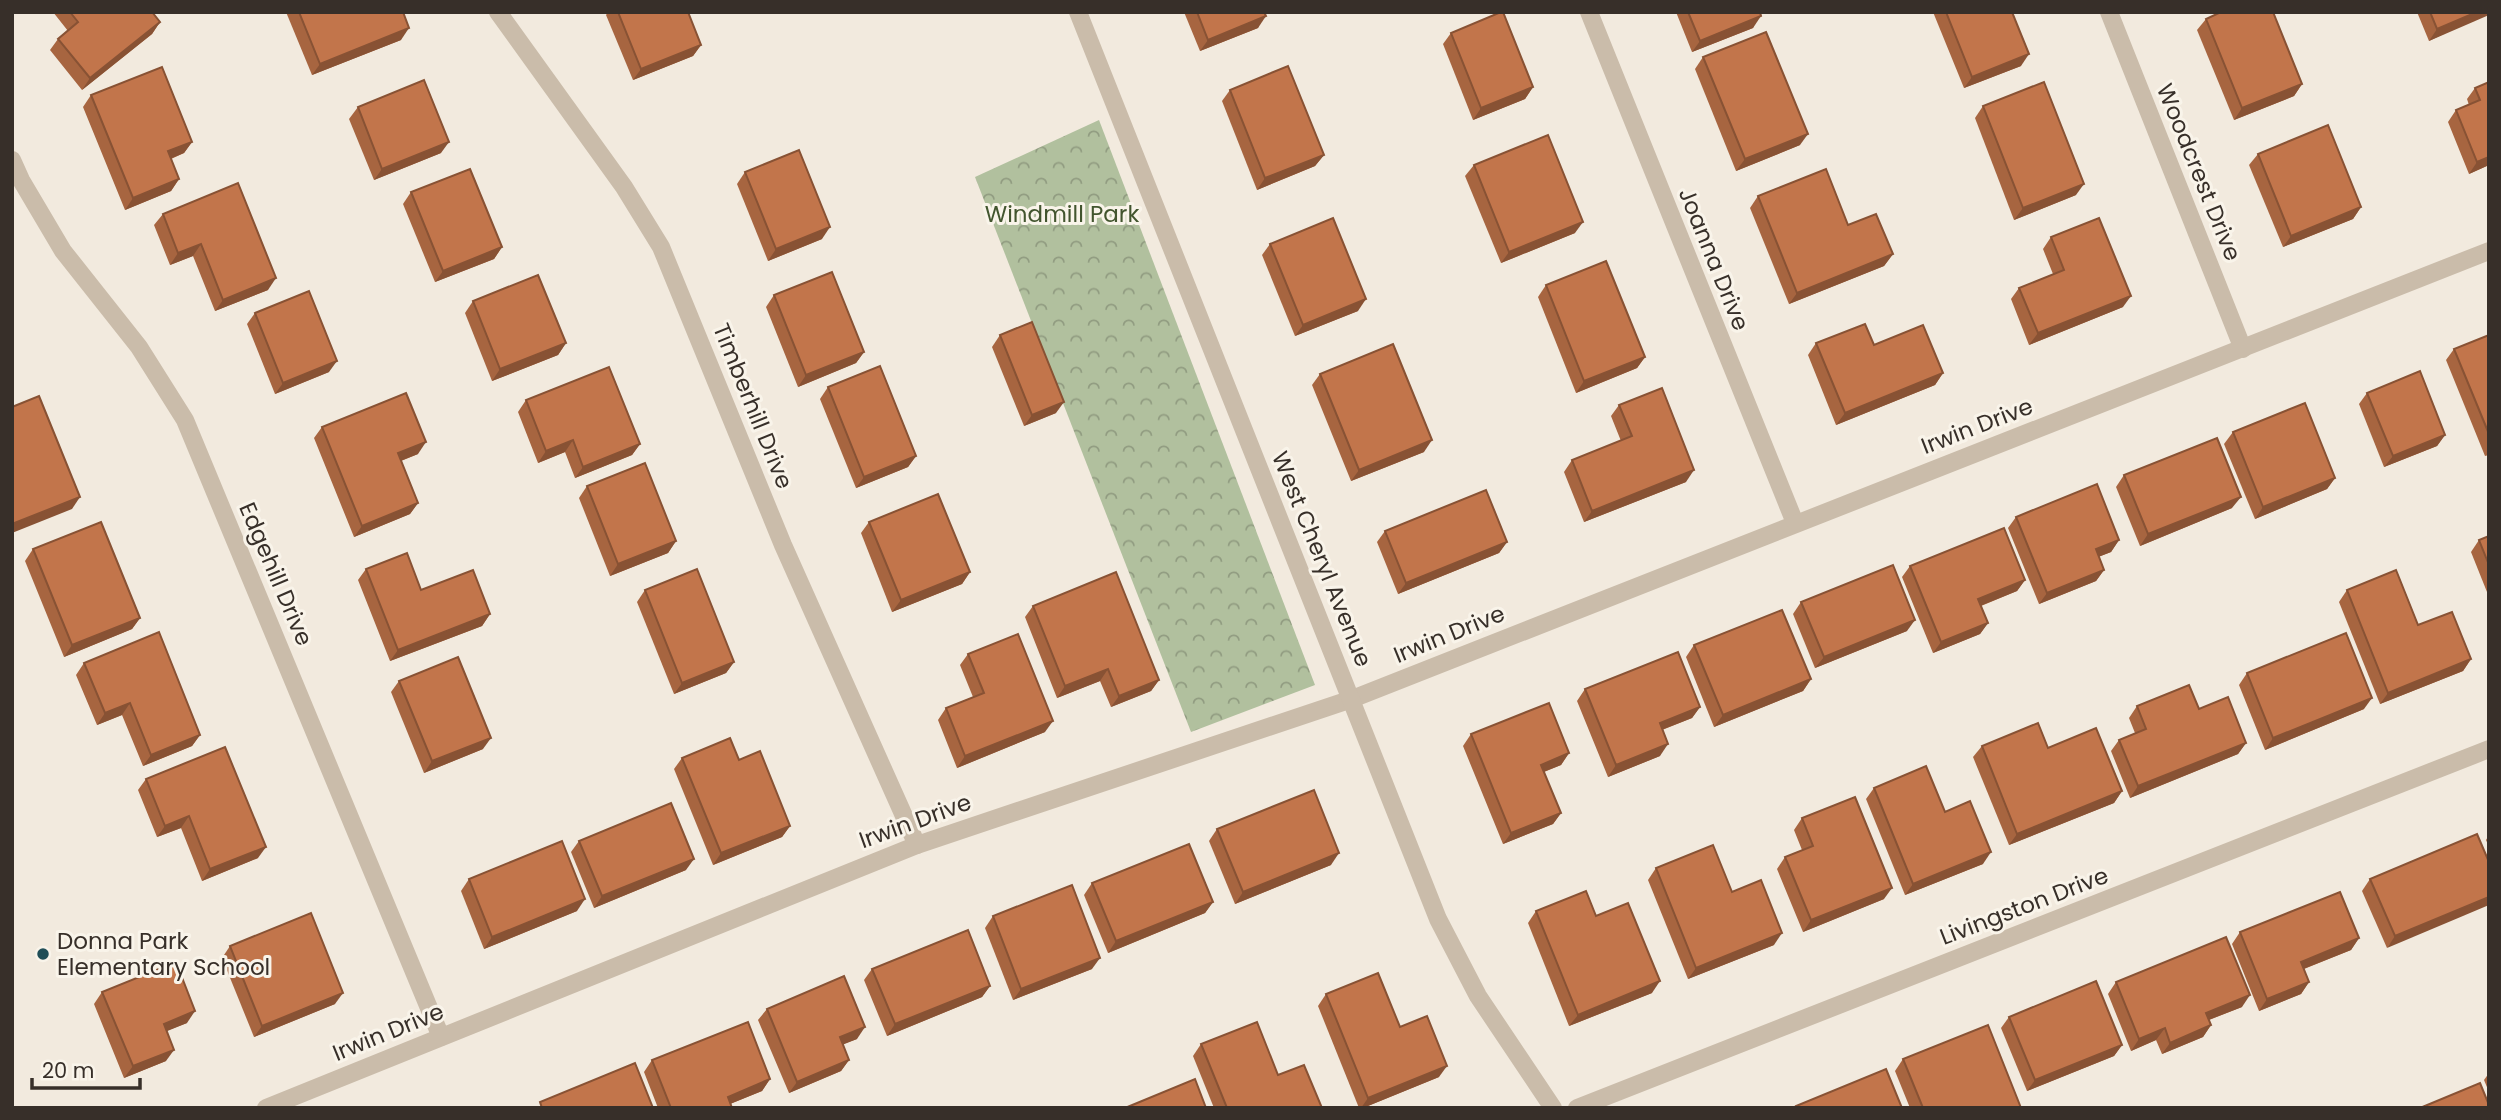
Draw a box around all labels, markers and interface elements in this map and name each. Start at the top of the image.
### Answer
street label: Woodcrest Drive [2149,79,2249,265]
street label: Joanna Drive [1671,183,1757,335]
park label: Windmill Park [985,198,1139,230]
street label: Timberhill Drive [705,319,801,493]
street label: Irwin Drive [1917,390,2037,462]
street label: West Cheryl Avenue [1264,447,1380,671]
street label: Edgehill Drive [231,497,321,651]
street label: Irwin Drive [1389,597,1509,671]
street label: Irwin Drive [854,786,976,856]
street label: Livingston Drive [1935,859,2113,953]
place label: Donna Park Elementary School [57,925,270,983]
marker: Donna Park Elementary School [35,946,51,962]
street label: Irwin Drive [328,995,448,1069]
scale bar [32,1046,140,1090]
text: 20 m [42,1056,95,1085]

